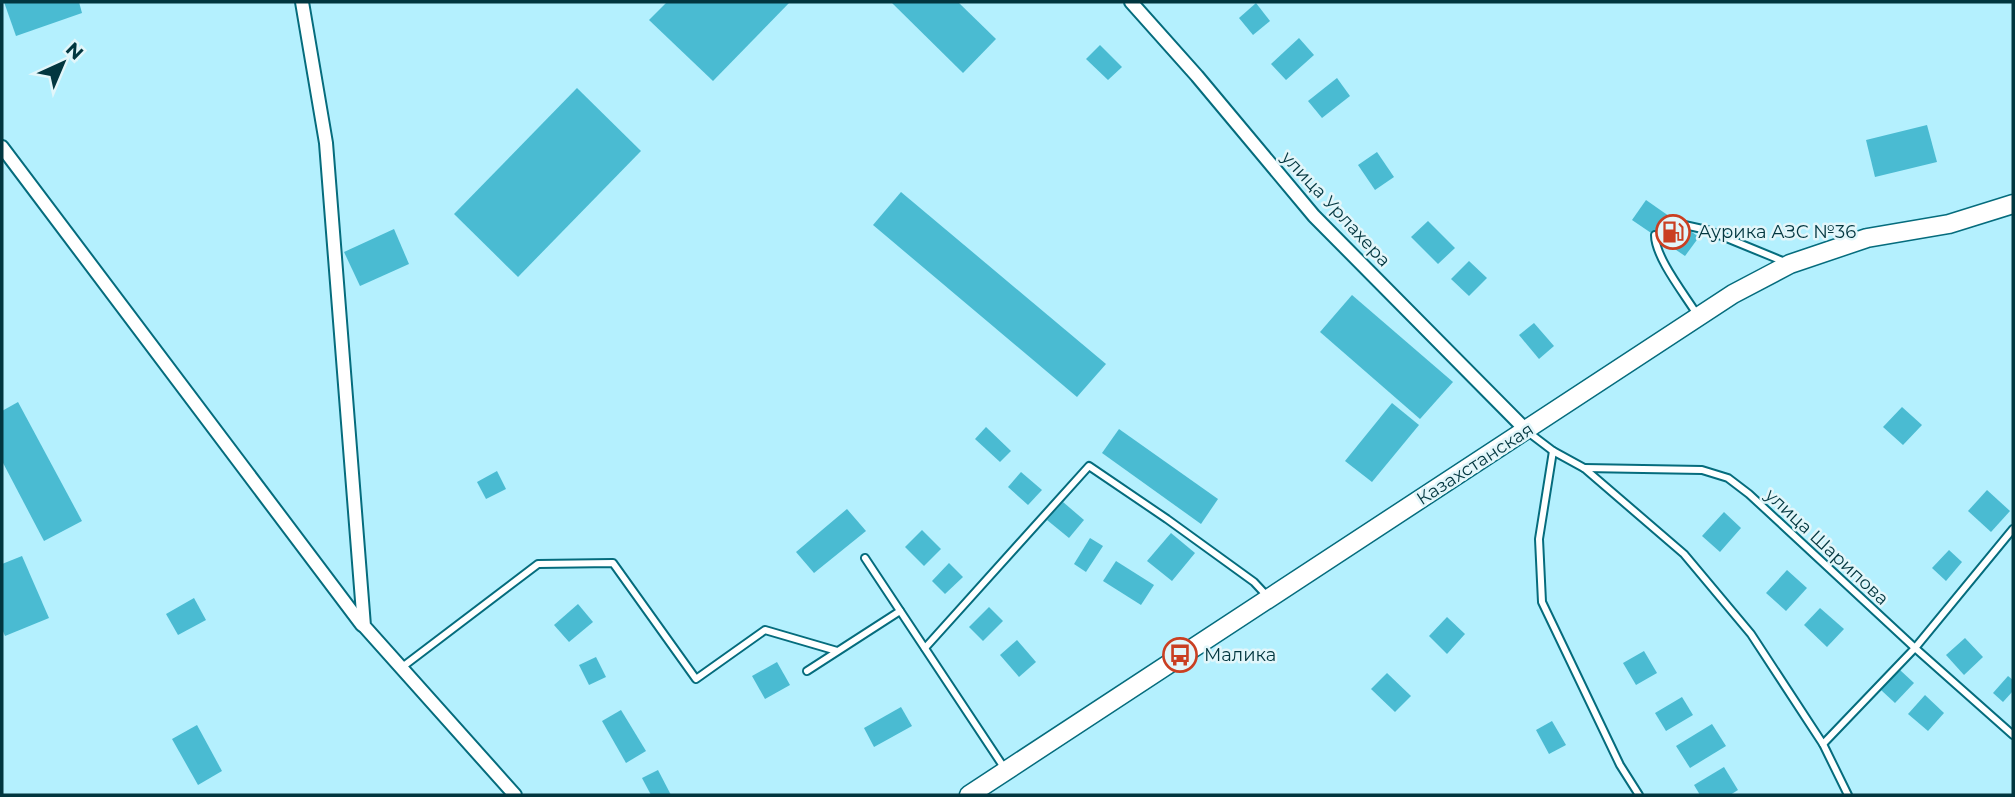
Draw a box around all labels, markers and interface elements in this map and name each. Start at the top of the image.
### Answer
north arrow [28,28,98,98]
text: N [61,38,88,65]
street label: улица Урлахера [1276,146,1395,271]
fuel station icon: Аурика АЗС №36 [1654,213,1692,251]
place label: Аурика АЗС №36 [1698,221,1856,243]
street label: Казахстанская [1412,418,1538,510]
street label: улица Шарипова [1760,483,1893,610]
bus stop icon: Малика [1161,636,1199,674]
place label: Малика [1204,644,1276,666]

